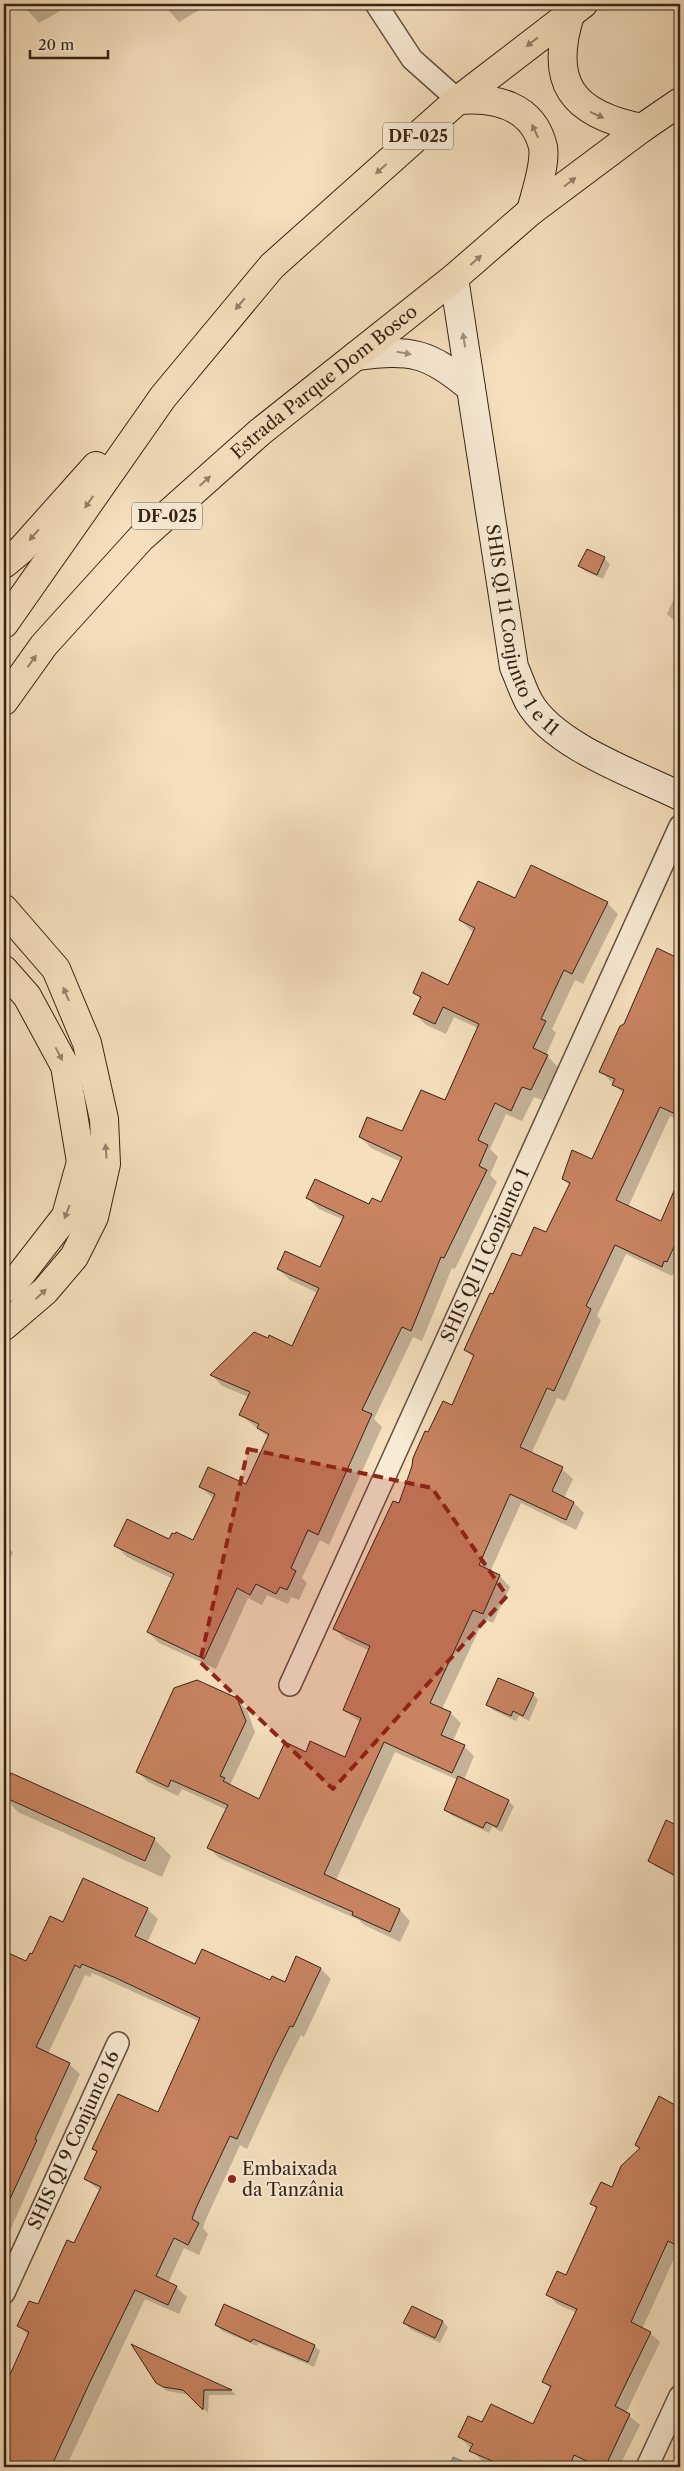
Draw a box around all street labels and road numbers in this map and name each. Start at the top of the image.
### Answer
road number: DF-025 [383,122,453,150]
street label: Estrada Parque Dom Bosco [226,300,422,464]
road number: DF-025 [132,502,202,530]
street label: SHIS QI 11 Conjunto 1 e 11 [481,523,564,741]
street label: SHIS QI 11 Conjunto 1 [436,1164,534,1346]
street label: SHIS QI 9 Conjunto 16 [23,2047,124,2233]

